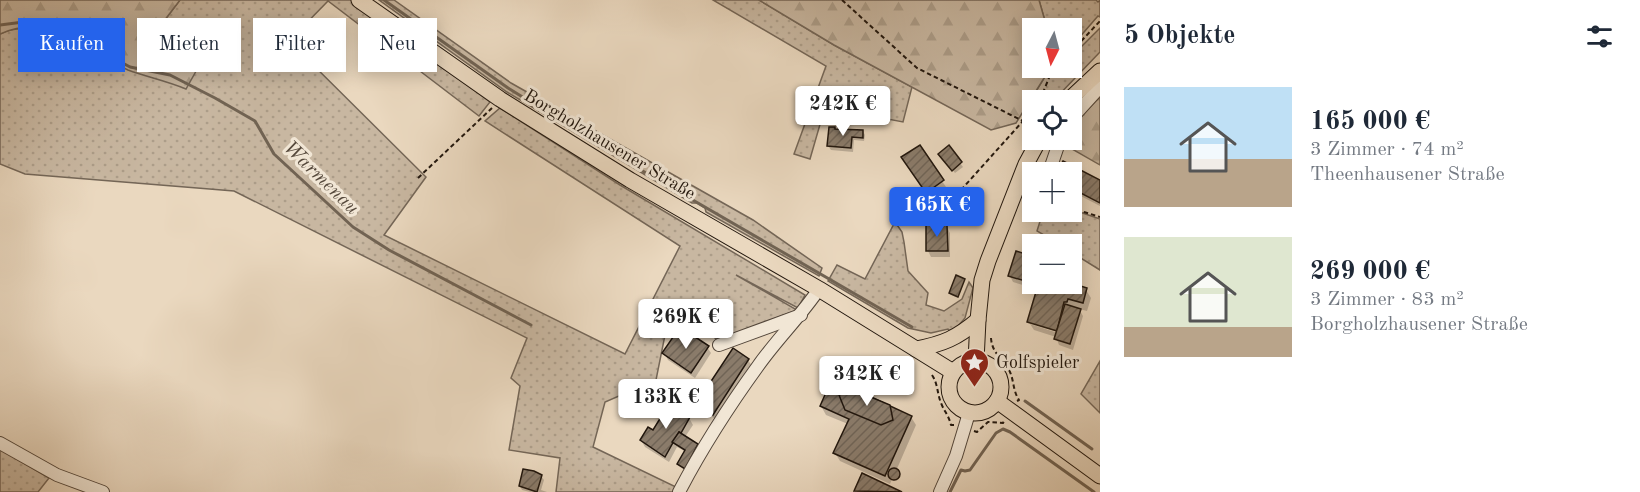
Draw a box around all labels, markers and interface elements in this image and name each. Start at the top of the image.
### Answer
chip: Kaufen [18,18,125,72]
chip: Mieten [137,18,241,72]
chip: Filter [253,18,346,72]
chip: Neu [358,18,437,72]
north arrow [1022,18,1082,78]
map controls [1022,18,1082,294]
icon: filters [1583,20,1616,53]
text: 5 Objekte [1124,23,1236,49]
pin: 242K € [794,86,892,137]
street label: Borgholzhausener Straße [521,87,698,203]
button: locate [1022,90,1082,150]
text: 242K € [809,95,877,115]
text: 165 000 € [1310,109,1430,135]
icon: home [1172,111,1244,183]
water label: Warmenau [279,137,363,219]
text: 3 Zimmer · 74 m² [1310,140,1464,160]
button: + [1022,162,1082,222]
text: Theenhausener Straße [1310,165,1505,185]
pin: 165K € [888,187,986,238]
text: 165K € [903,196,971,216]
button: − [1022,234,1082,294]
text: 269 000 € [1310,259,1430,285]
icon: home [1172,261,1244,333]
text: 3 Zimmer · 83 m² [1310,290,1464,310]
pin: 269K € [637,299,735,350]
text: 269K € [652,308,720,328]
text: Borgholzhausener Straße [1310,315,1528,335]
place icon: Golfspieler [959,346,991,388]
place label: Golfspieler [996,354,1080,372]
pin: 342K € [818,356,916,407]
text: 342K € [833,365,901,385]
pin: 133K € [617,379,715,430]
text: 133K € [632,388,700,408]

